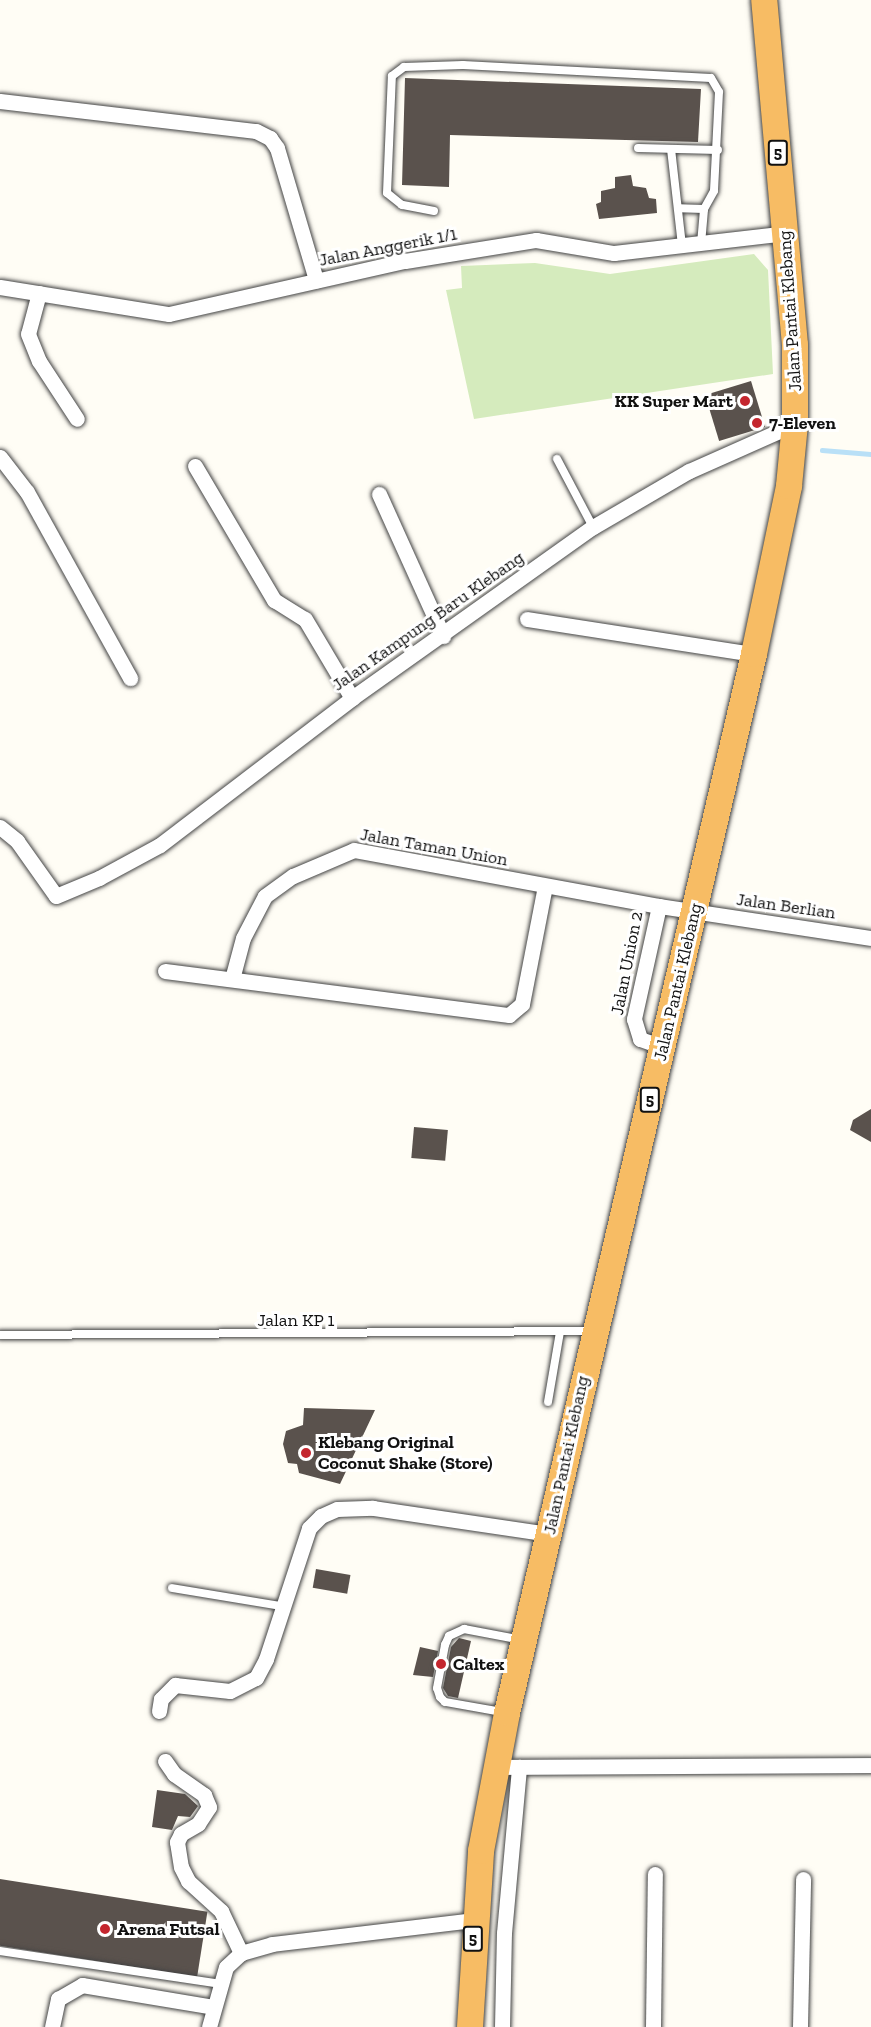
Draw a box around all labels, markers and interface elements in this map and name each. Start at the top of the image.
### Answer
road number: 5 [768,140,788,166]
street label: Jalan Anggerik 1/1 [317,223,459,271]
street label: Jalan Pantai Klebang [774,230,806,392]
place label: KK Super Mart [614,390,733,412]
marker: KK Super Mart [738,394,752,408]
place label: 7-Eleven [769,412,836,434]
marker: 7-Eleven [750,416,764,430]
street label: Jalan Kampung Baru Klebang [328,546,528,696]
street label: Jalan Taman Union [358,823,510,871]
street label: Jalan Berlian [735,888,837,924]
street label: Jalan Pantai Klebang [649,901,707,1063]
street label: Jalan Union 2 [606,909,648,1017]
road number: 5 [640,1087,660,1113]
street label: Jalan KP 1 [257,1309,335,1331]
street label: Jalan Pantai Klebang [539,1374,593,1536]
place label: Klebang Original Coconut Shake (Store) [318,1432,492,1474]
marker: Klebang Original Coconut Shake (Store) [299,1446,313,1460]
place label: Caltex [453,1653,504,1675]
marker: Caltex [434,1657,448,1671]
place label: Arena Futsal [117,1918,220,1940]
marker: Arena Futsal [98,1922,112,1936]
road number: 5 [462,1926,484,1952]

